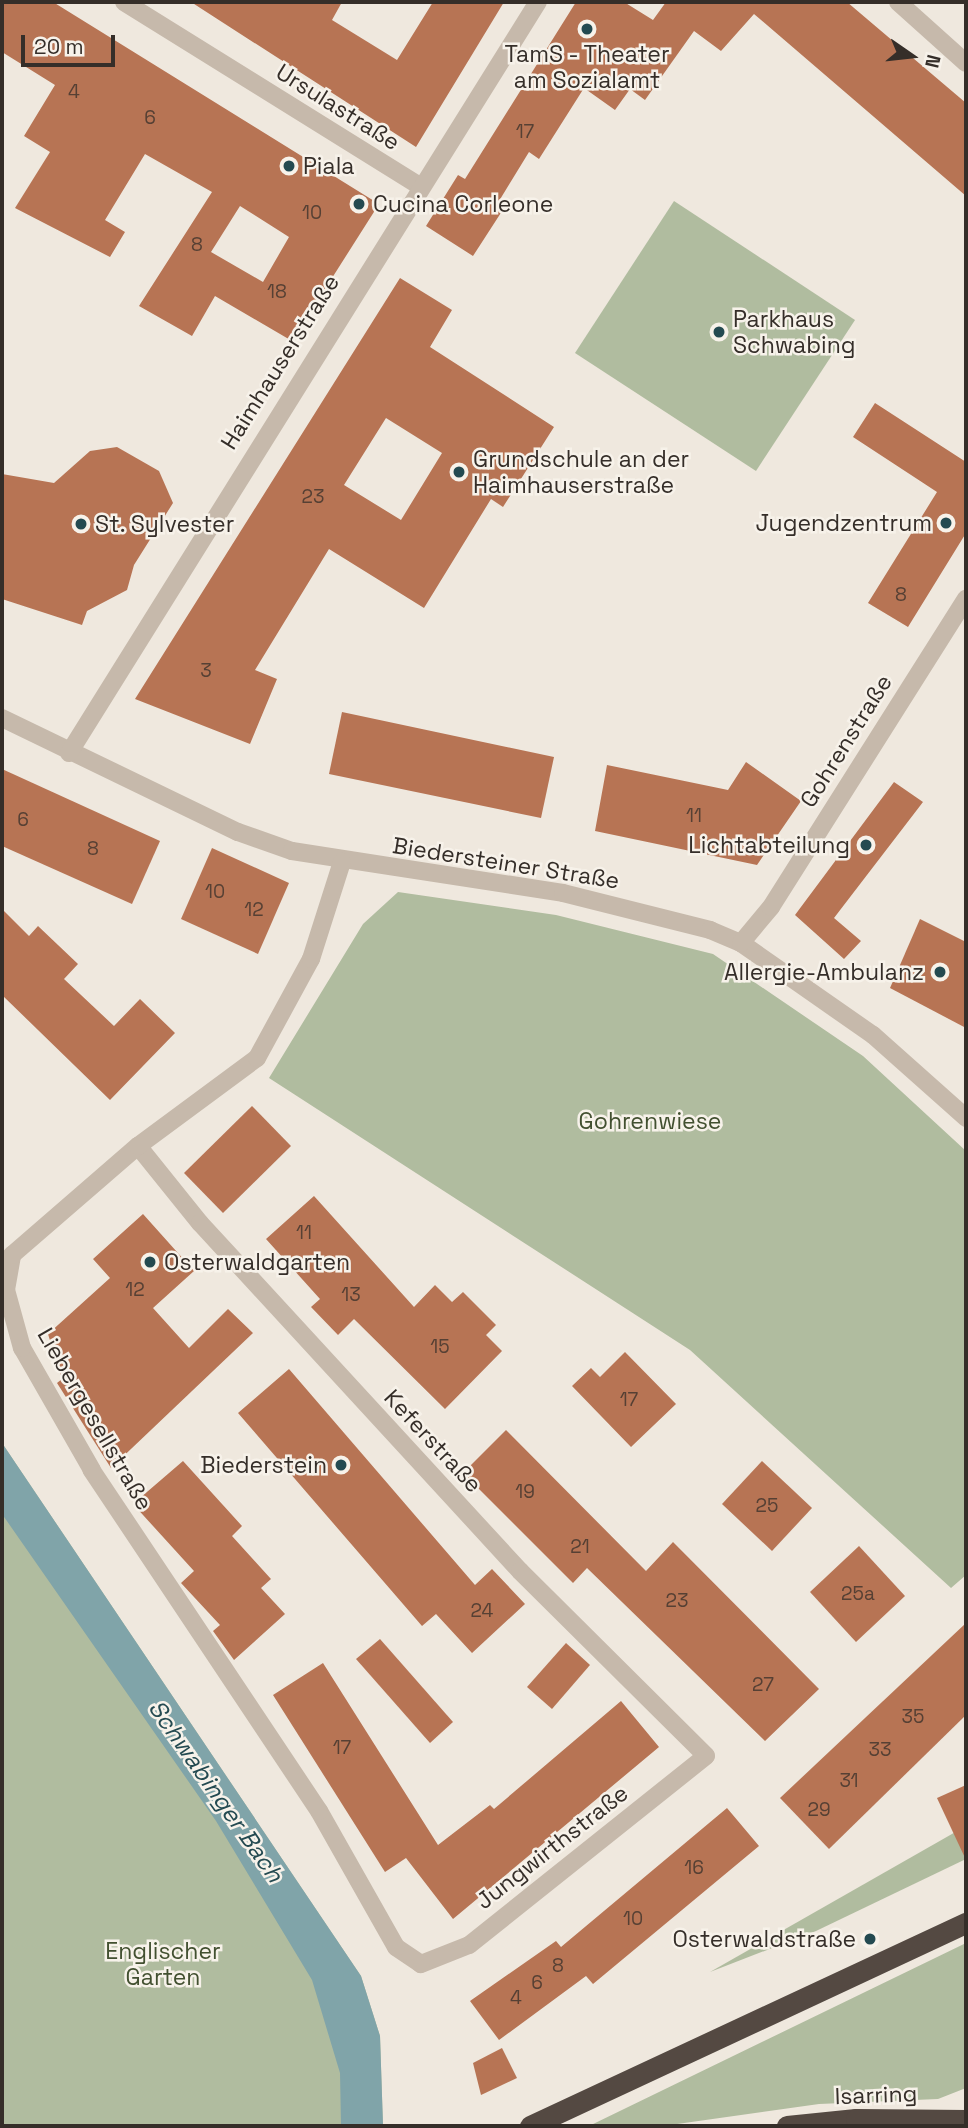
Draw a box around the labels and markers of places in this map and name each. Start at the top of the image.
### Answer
marker: TamS - Theater am Sozialamt [579,21,595,37]
place label: TamS - Theater am Sozialamt [503,40,671,94]
place label: Piala [303,152,355,180]
marker: Piala [281,158,297,174]
place label: Cucina Corleone [373,190,553,218]
marker: Cucina Corleone [351,196,367,212]
place label: Parkhaus Schwabing [733,305,856,359]
marker: Parkhaus Schwabing [711,324,727,340]
place label: Grundschule an der Haimhauserstraße [473,445,689,499]
marker: Grundschule an der Haimhauserstraße [451,464,467,480]
place label: Jugendzentrum [756,509,932,537]
place label: St. Sylvester [95,510,235,538]
marker: Jugendzentrum [938,515,954,531]
marker: St. Sylvester [73,516,89,532]
place label: Lichtabteilung [688,831,850,859]
marker: Lichtabteilung [856,835,876,855]
place label: Allergie-Ambulanz [724,958,924,986]
marker: Allergie-Ambulanz [930,962,950,982]
place label: Osterwaldgarten [164,1248,350,1276]
marker: Osterwaldgarten [142,1254,158,1270]
place label: Biederstein [200,1451,327,1479]
marker: Biederstein [333,1457,349,1473]
place label: Osterwaldstraße [672,1925,856,1953]
marker: Osterwaldstraße [862,1931,878,1947]

